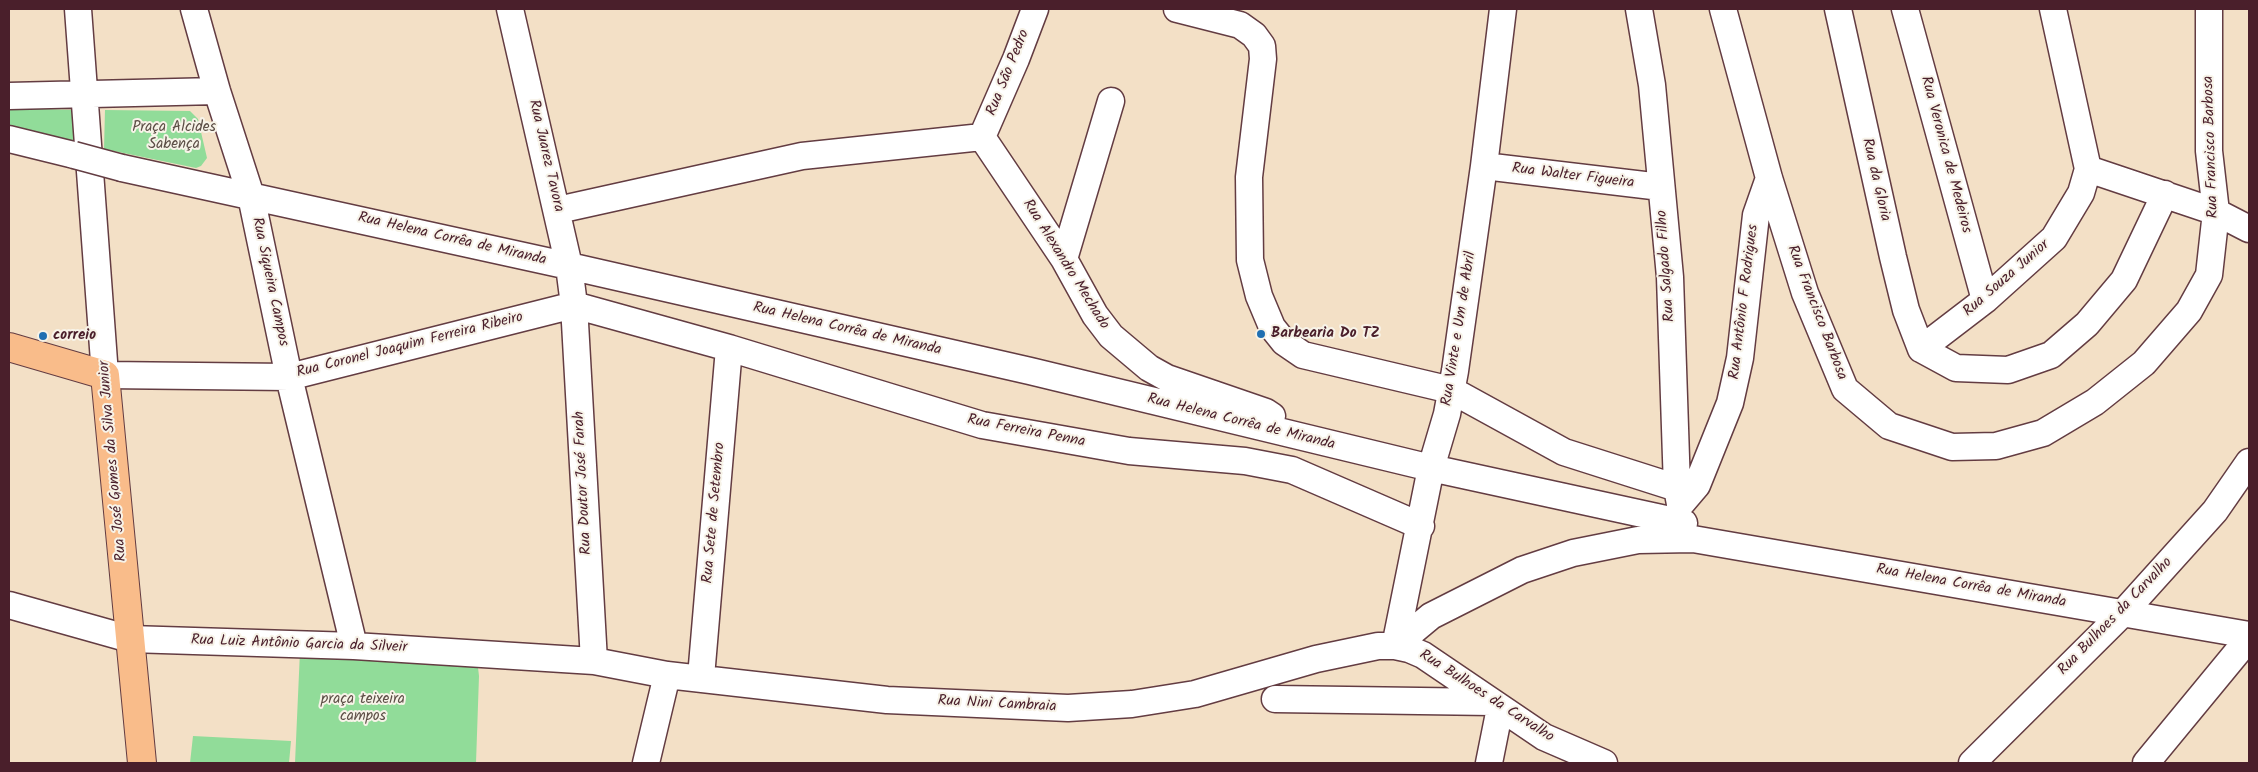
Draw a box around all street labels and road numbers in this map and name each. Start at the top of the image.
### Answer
street label: Rua São Pedro [984,27,1034,119]
street label: Rua Veronica de Medeiros [1915,75,1975,235]
street label: Rua Francisco Barbosa [2201,75,2223,219]
street label: Rua Juarez Tavora [523,98,567,214]
street label: Rua da Gloria [1857,137,1893,223]
street label: Rua Walter Figueira [1511,161,1635,193]
street label: Rua Alexandro Mechado [1018,197,1112,333]
street label: Rua Salgado Filho [1654,209,1680,323]
street label: Rua Helena Corrêa de Miranda [356,210,548,270]
street label: Rua Siqueira Campos [247,216,291,348]
street label: Rua Antônio F Rodrigues [1727,223,1763,381]
street label: Rua Souza Junior [1960,237,2054,321]
street label: Rua Francisco Barbosa [1782,243,1850,383]
street label: Rua Vinte e Um de Abril [1439,250,1481,408]
street label: Rua Helena Corrêa de Miranda [751,300,943,360]
street label: Rua Coronel Joaquim Ferreira Ribeiro [295,309,525,383]
street label: Rua José Gomes da Silva Junior [96,360,132,562]
street label: Rua Helena Corrêa de Miranda [1145,391,1337,455]
street label: Rua Doutor José Farah [571,411,597,555]
street label: Rua Ferreira Penna [965,412,1087,452]
street label: Rua Sete de Setembro [700,442,730,584]
street label: Rua Bulhoes da Carvalho [2055,554,2177,680]
street label: Rua Helena Corrêa de Miranda [1875,561,2067,613]
street label: Rua Luiz Antônio Garcia da Silveir [190,632,408,658]
street label: Rua Bulhoes da Carvalho [1415,647,1557,747]
street label: Rua Nini Cambraia [937,693,1057,717]

